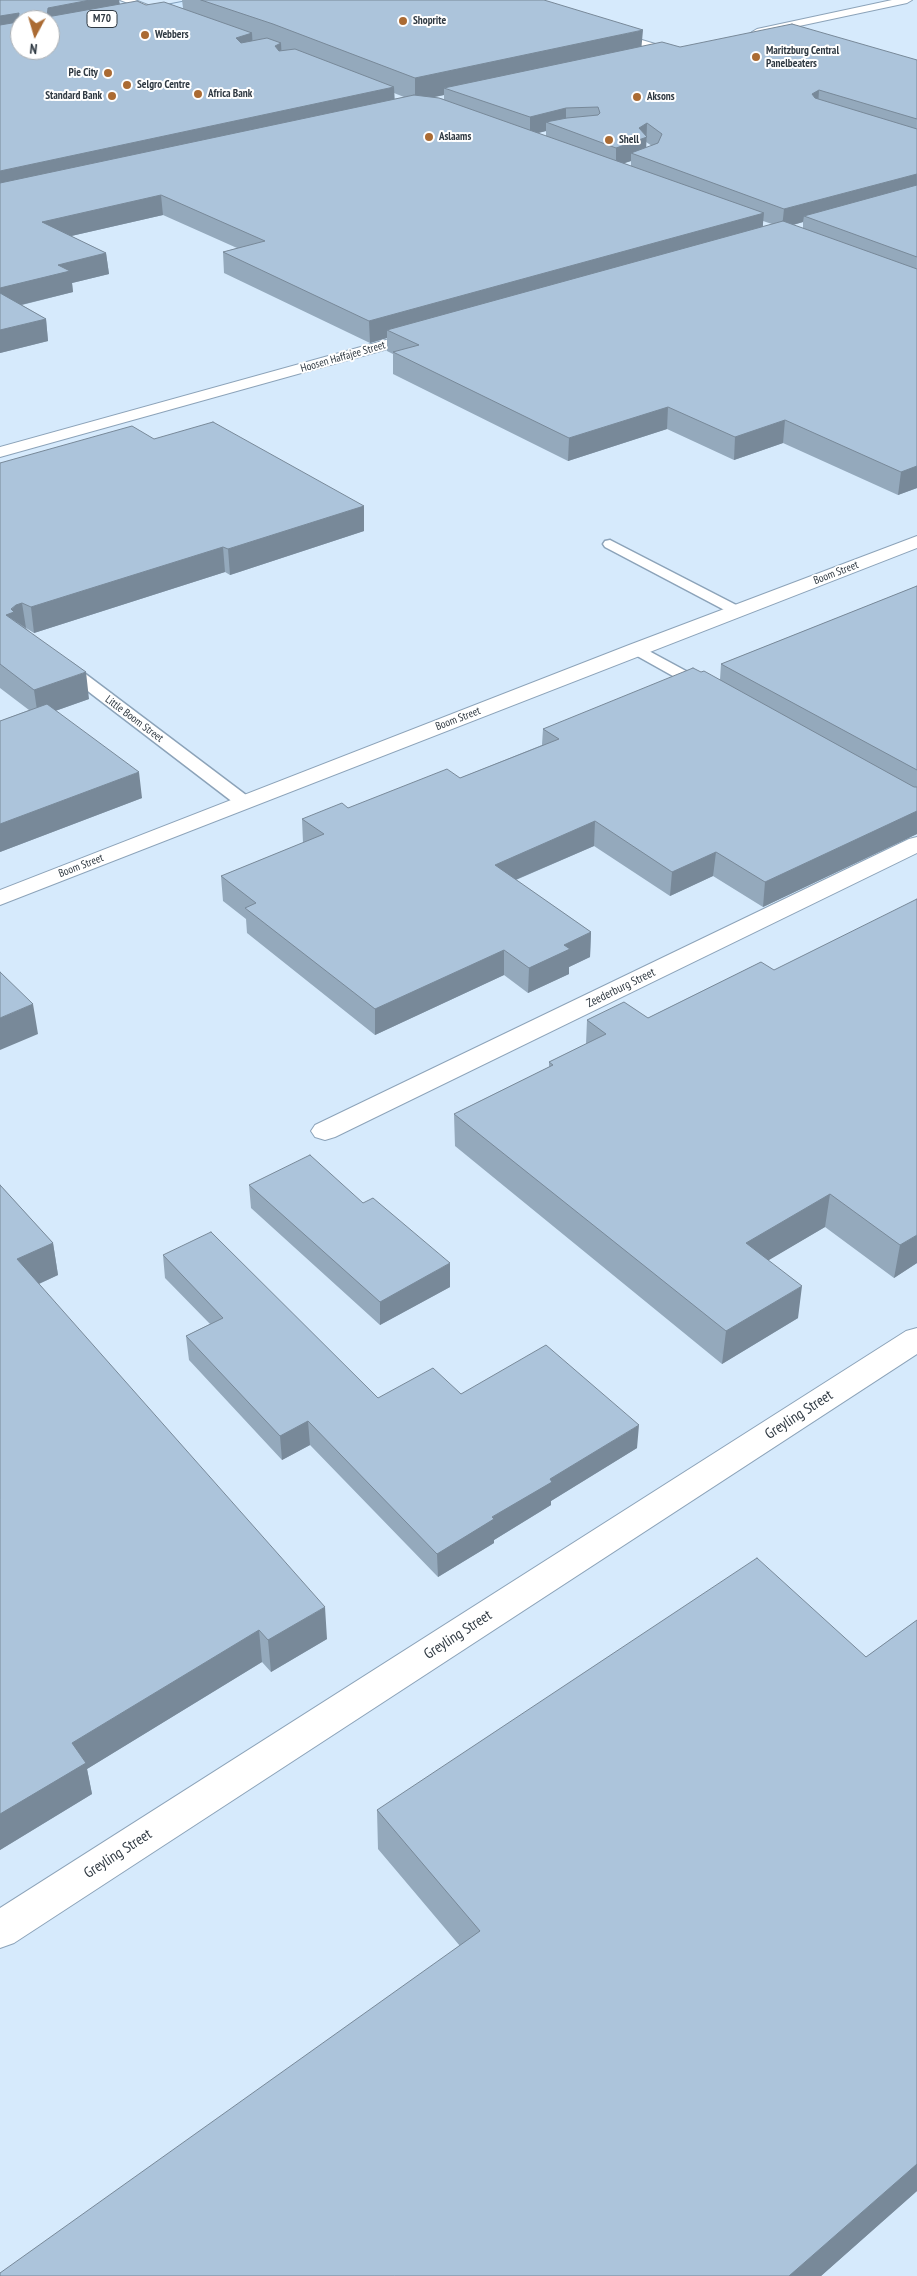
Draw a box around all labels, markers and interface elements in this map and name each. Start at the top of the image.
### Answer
north arrow [10,10,60,60]
road number: M70 [87,10,117,28]
place label: Shoprite [413,14,446,28]
marker: Shoprite [397,15,409,27]
place label: Webbers [155,28,189,42]
marker: Webbers [139,29,151,41]
text: N [29,40,38,58]
place label: Maritzburg Central Panelbeaters [766,44,839,70]
marker: Maritzburg Central Panelbeaters [750,51,762,63]
place label: Pie City [68,66,98,80]
marker: Pie City [102,67,114,79]
place label: Selgro Centre [137,78,190,92]
marker: Selgro Centre [121,79,133,91]
place label: Africa Bank [208,87,252,101]
marker: Africa Bank [192,88,204,100]
place label: Standard Bank [45,89,102,103]
marker: Standard Bank [106,90,118,102]
place label: Aksons [647,90,675,104]
marker: Aksons [631,91,643,103]
place label: Aslaams [439,130,471,144]
marker: Aslaams [423,131,435,143]
place label: Shell [619,133,639,147]
marker: Shell [603,134,615,146]
street label: Hoosen Haffajee Street [299,339,387,375]
street label: Boom Street [812,558,860,588]
street label: Little Boom Street [102,693,166,745]
street label: Boom Street [434,704,482,734]
street label: Boom Street [57,851,105,881]
street label: Zeederburg Street [584,965,658,1011]
street label: Greyling Street [762,1386,836,1444]
street label: Greyling Street [421,1606,495,1664]
street label: Greyling Street [81,1825,155,1883]

